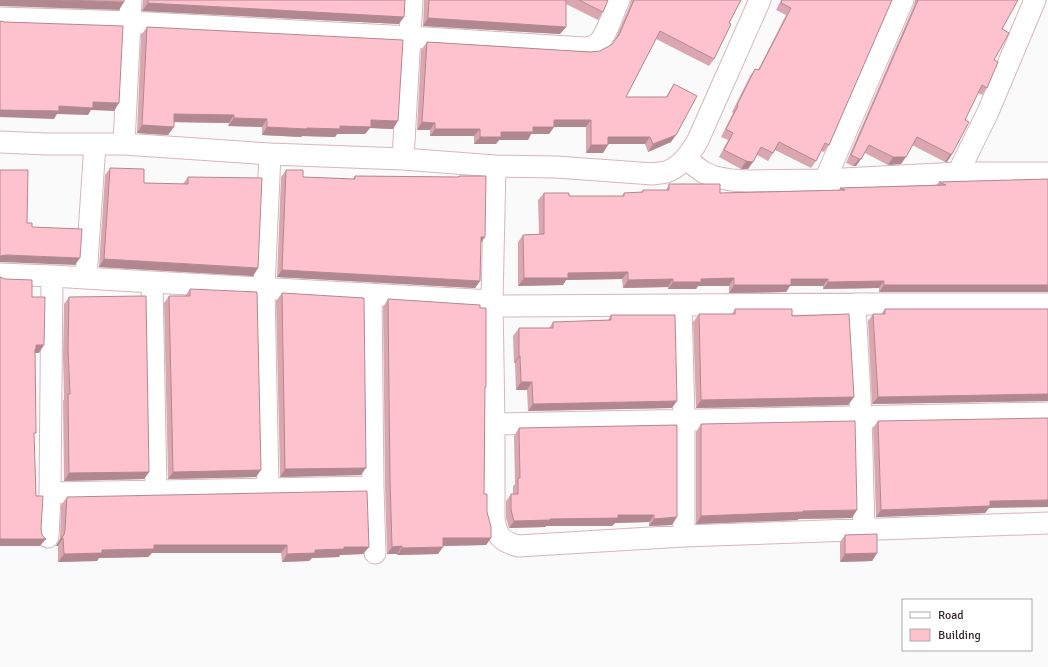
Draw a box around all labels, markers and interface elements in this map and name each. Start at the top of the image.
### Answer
legend [902,599,1032,651]
text: Road [938,608,964,623]
text: Building [938,628,981,643]

